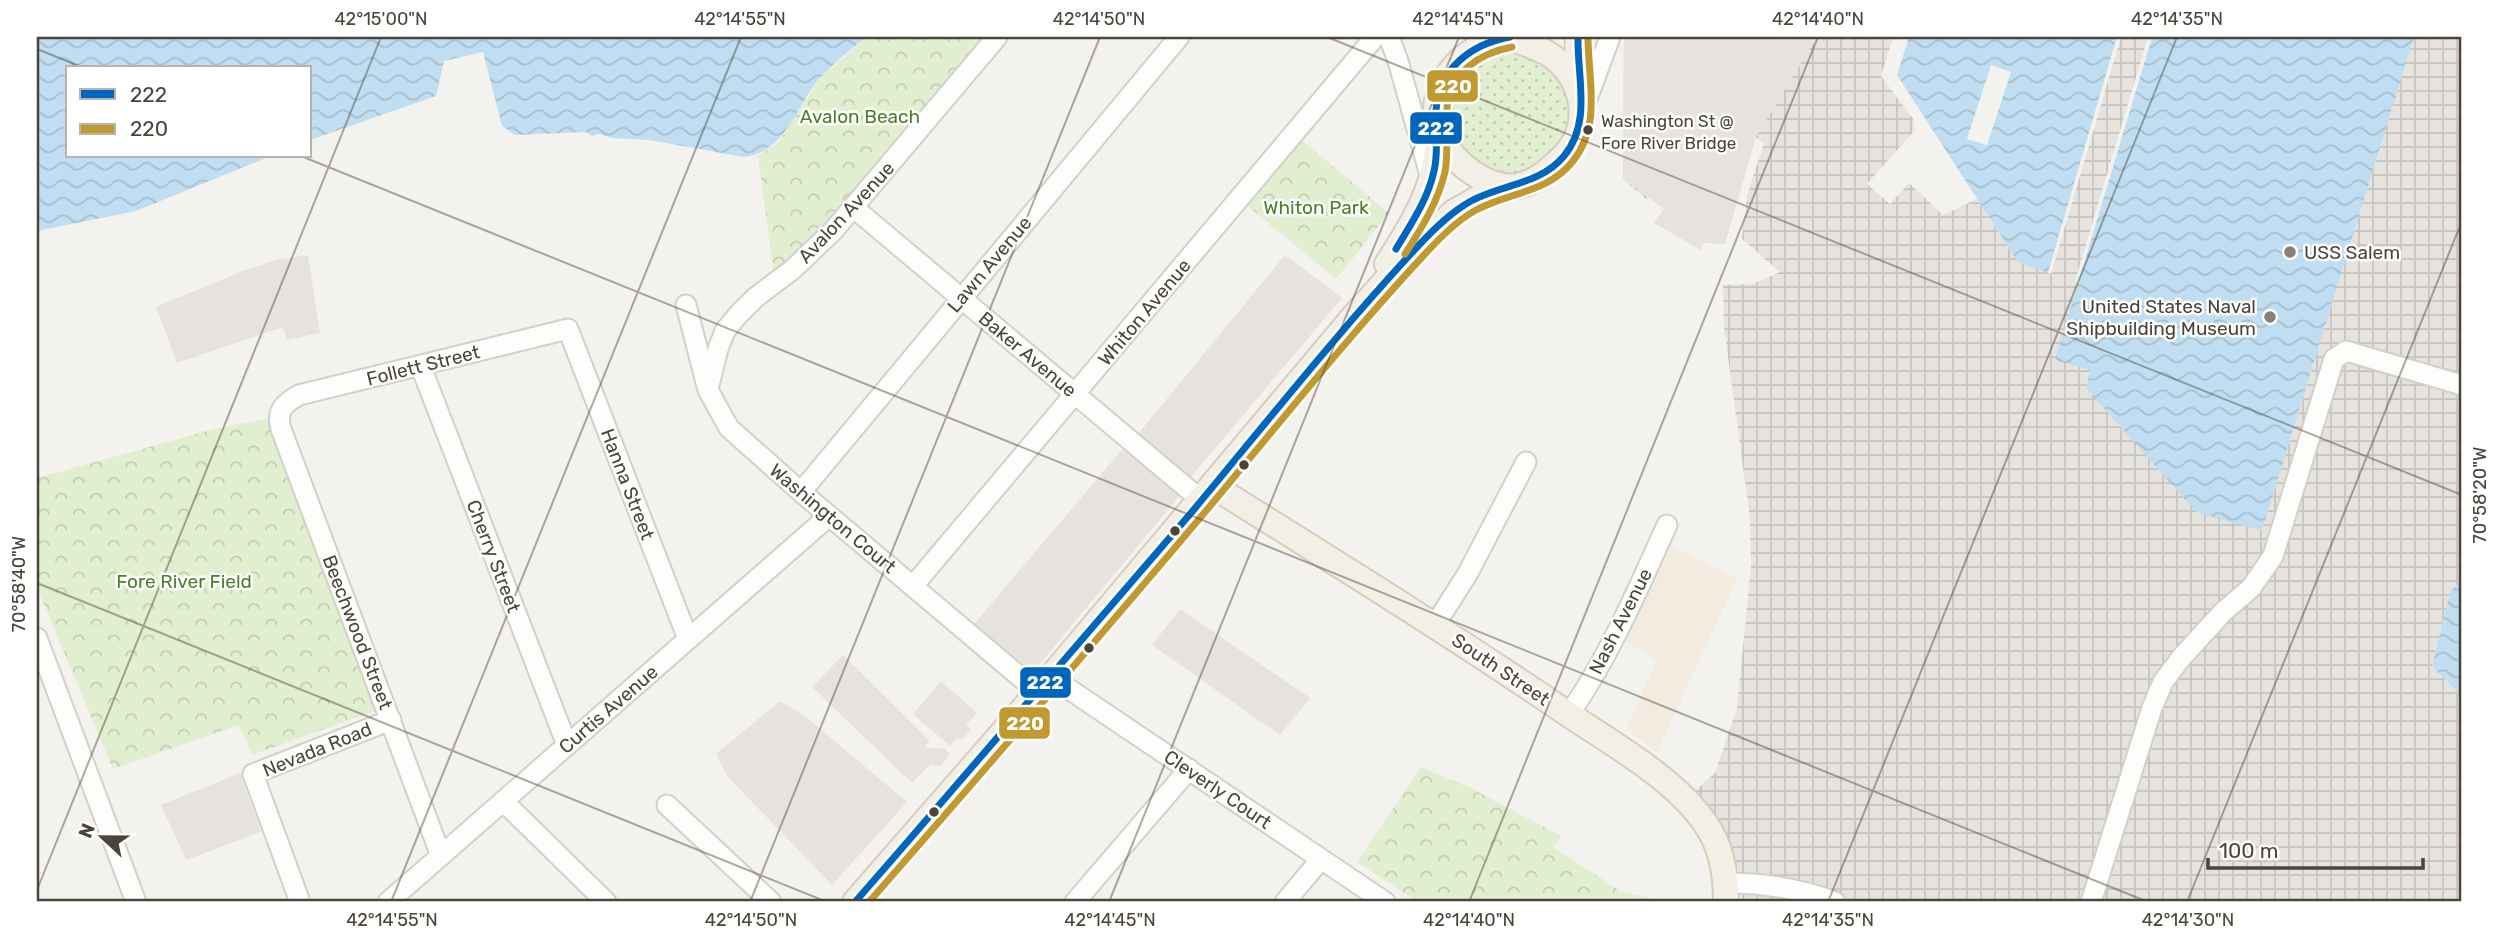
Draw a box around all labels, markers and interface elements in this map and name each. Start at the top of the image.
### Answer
text: 42°15'00"N [334,8,428,30]
text: 42°14'55"N [694,8,786,30]
text: 42°14'50"N [1053,8,1145,30]
text: 42°14'45"N [1412,8,1504,30]
text: 42°14'40"N [1772,8,1864,30]
text: 42°14'35"N [2131,8,2223,30]
legend [66,66,312,158]
line badge: 220 [1426,69,1479,103]
text: 220 [1434,75,1472,98]
text: 222 [130,82,167,107]
park label: Avalon Beach [800,105,920,128]
line badge: 222 [1409,111,1463,145]
place label: Washington St @ Fore River Bridge [1601,111,1736,153]
text: 220 [130,116,168,141]
text: 222 [1417,117,1455,140]
marker: Washington St @ Fore River Bridge [1581,123,1595,137]
street label: Avalon Avenue [793,157,899,268]
park label: Whiton Park [1263,196,1369,219]
street label: Lawn Avenue [942,212,1036,317]
place label: USS Salem [2304,241,2400,264]
marker: USS Salem [2282,244,2298,260]
street label: Whiton Avenue [1093,254,1196,370]
place label: United States Naval Shipbuilding Museum [2066,295,2256,340]
street label: Baker Avenue [974,307,1081,402]
marker: United States Naval Shipbuilding Museum [2262,309,2278,325]
street label: Follett Street [364,340,483,391]
street label: Hanna Street [596,425,659,544]
text: 70°58'20"W [2469,447,2491,543]
unlabelled marker [1237,458,1251,472]
street label: Washington Court [765,459,901,578]
street label: Cherry Street [461,497,526,616]
unlabelled marker [1168,524,1182,538]
text: 70°58'40"W [8,536,30,632]
street label: Beechwood Street [317,552,398,713]
street label: Nash Avenue [1584,564,1657,678]
park label: Fore River Field [116,570,252,593]
street label: South Street [1448,628,1554,711]
unlabelled marker [1082,641,1096,655]
street label: Curtis Avenue [554,660,663,759]
line badge: 222 [1019,666,1072,699]
text: 222 [1026,671,1064,694]
line badge: 220 [998,706,1051,740]
text: 220 [1006,712,1044,735]
street label: Nevada Road [259,717,375,782]
street label: Cleverly Court [1160,745,1276,834]
north arrow [66,802,136,872]
unlabelled marker [927,805,941,819]
text: N [73,820,100,841]
scale bar [2208,827,2424,871]
text: 100 m [2219,838,2278,863]
text: 42°14'55"N [346,909,438,931]
text: 42°14'50"N [705,909,797,931]
text: 42°14'45"N [1064,909,1156,931]
text: 42°14'40"N [1423,909,1515,931]
text: 42°14'35"N [1782,909,1874,931]
text: 42°14'30"N [2142,909,2234,931]

